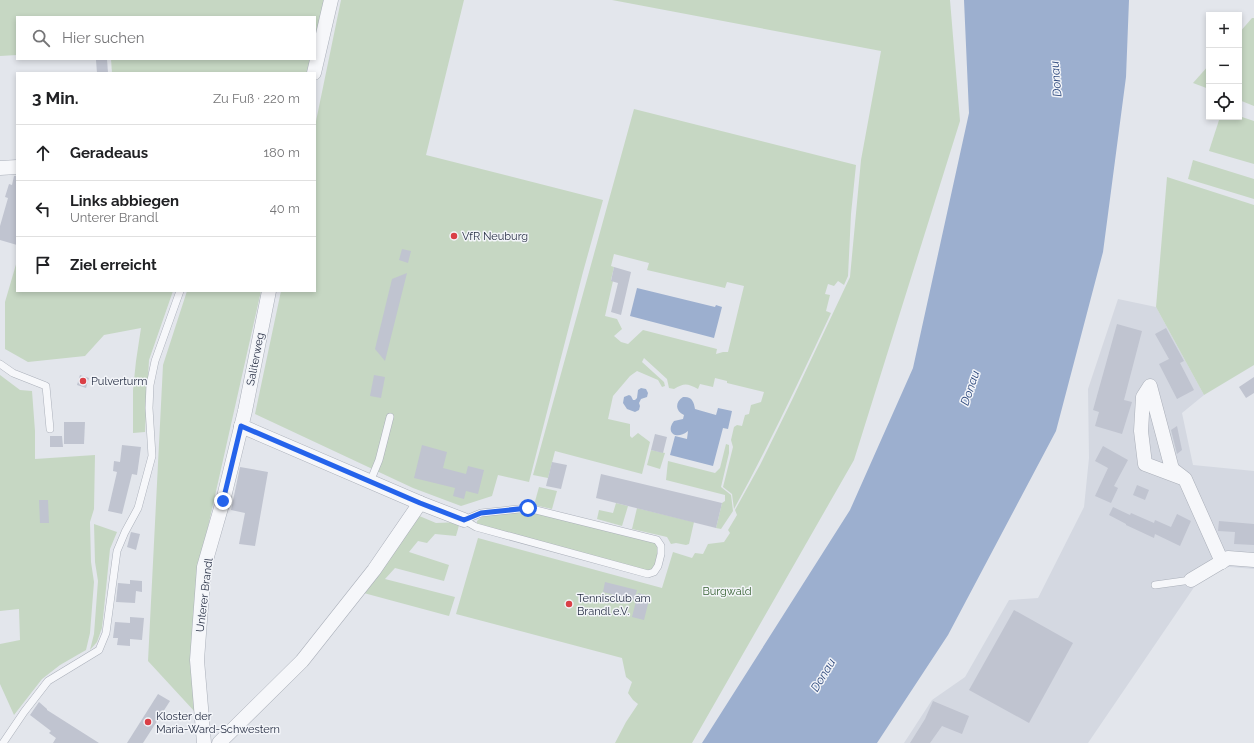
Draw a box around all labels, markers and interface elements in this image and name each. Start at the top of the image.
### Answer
map controls [1206,12,1242,120]
button: + [1206,12,1242,48]
search box [16,16,316,60]
icon: search [30,27,52,49]
text: Hier suchen [62,29,145,47]
button: − [1206,48,1242,84]
water label: Donau [1047,60,1065,97]
button: locate [1206,84,1242,120]
text: 3 Min. [32,88,79,108]
text: Zu Fuß · 220 m [213,91,300,106]
icon: ahead [32,142,54,164]
text: Geradeaus [70,144,148,162]
text: 180 m [264,145,300,160]
text: Links abbiegen [70,192,179,210]
icon: left [32,198,54,220]
text: 40 m [270,201,300,216]
text: Unterer Brandl [70,210,158,225]
place label: VfR Neuburg [462,230,528,243]
marker: VfR Neuburg [449,231,459,241]
icon: arrive [32,254,54,276]
text: Ziel erreicht [70,256,157,274]
street label: Saliterweg [244,331,267,387]
water label: Donau [958,369,983,407]
place label: Pulverturm [91,375,147,388]
marker: Pulverturm [78,376,88,386]
route end [214,492,232,510]
route start [519,499,537,517]
street label: Unterer Brandl [193,557,215,633]
park label: Burgwald [703,585,752,598]
place label: Tennisclub am Brandl e.V. [577,592,651,618]
marker: Tennisclub am Brandl e.V. [564,599,574,609]
water label: Donau [808,656,838,694]
place label: Kloster der Maria-Ward-Schwestern [156,710,280,736]
marker: Kloster der Maria-Ward-Schwestern [143,717,153,727]

